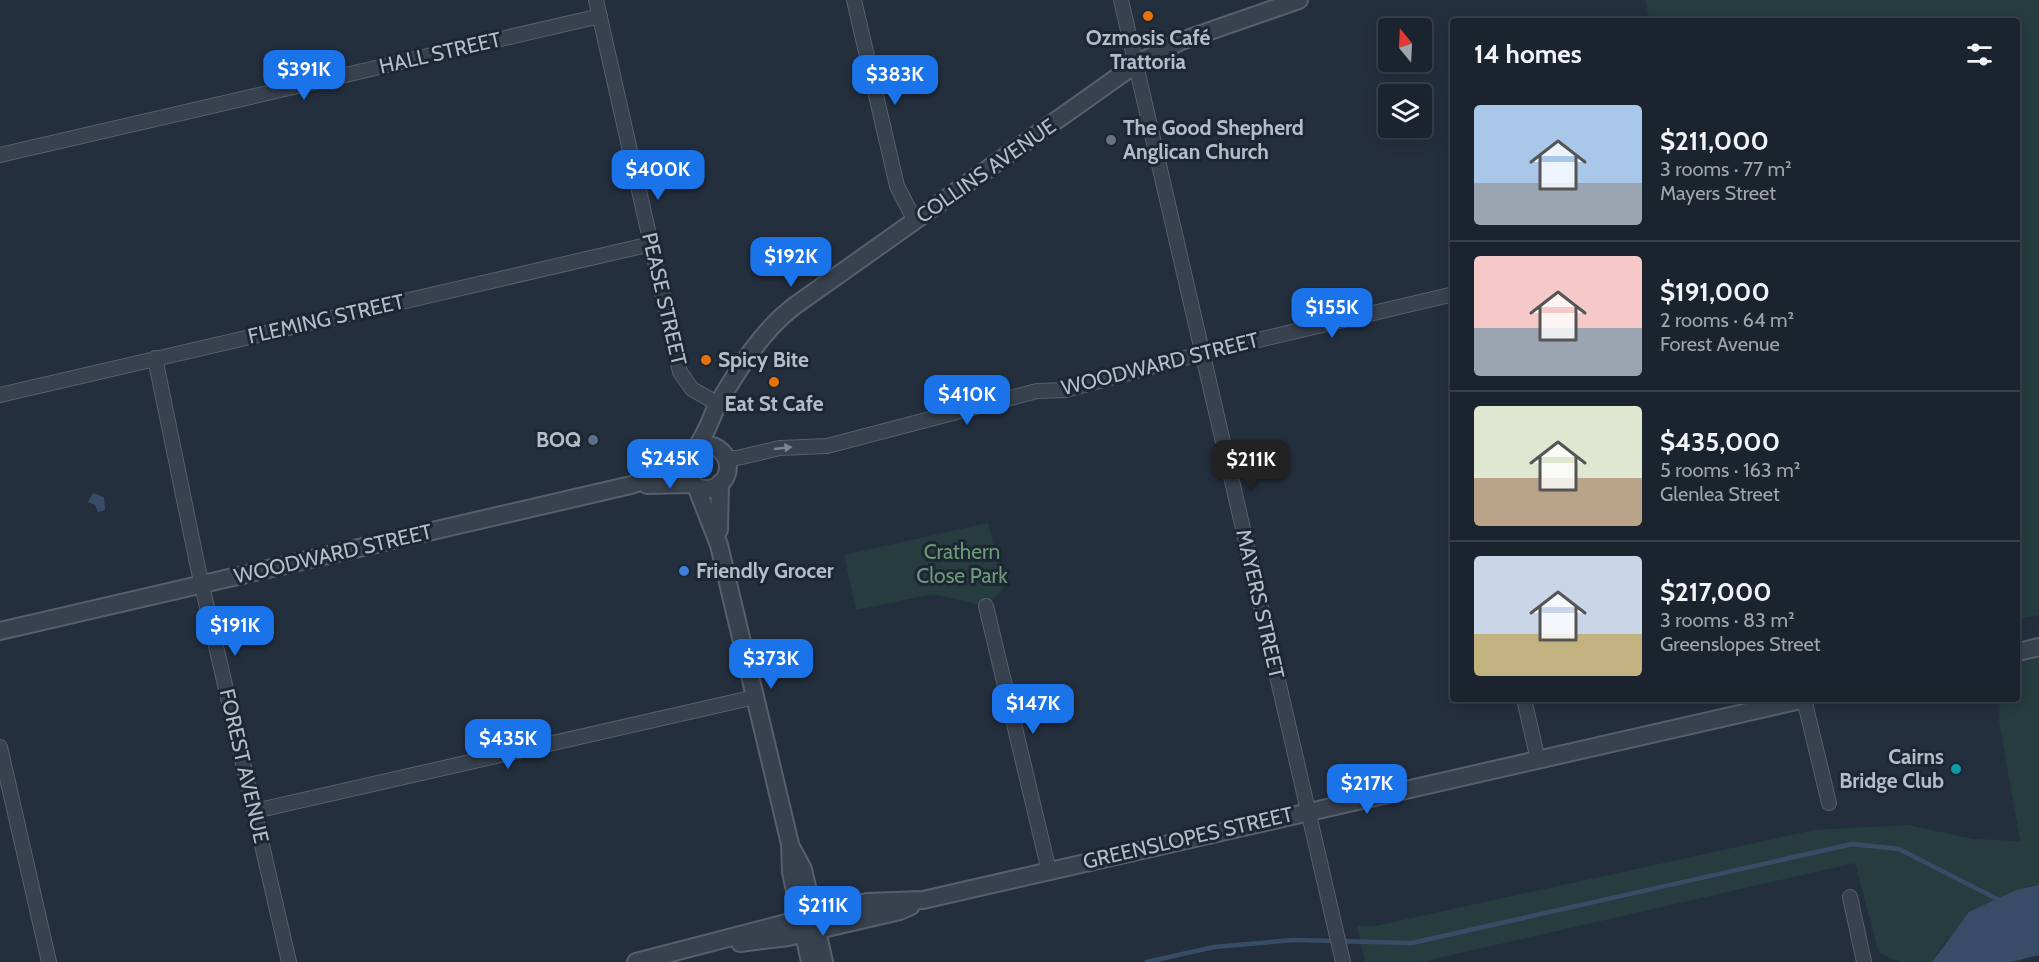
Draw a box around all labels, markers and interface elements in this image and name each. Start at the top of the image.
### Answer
marker: Ozmosis Café Trattoria [1141,9,1155,23]
north arrow [1378,18,1432,72]
map controls [1378,18,1432,138]
place label: Ozmosis Café Trattoria [1086,25,1210,74]
street label: HALL STREET [377,26,503,79]
text: 14 homes [1474,38,1582,70]
icon: filters [1963,38,1996,71]
pin: $391K [262,50,346,101]
pin: $383K [853,55,937,106]
text: $391K [277,57,331,81]
text: $383K [866,62,924,86]
button: layers [1378,84,1432,138]
street label: COLLINS AVENUE [911,113,1060,228]
place label: The Good Shepherd Anglican Church [1123,115,1304,164]
text: $211,000 [1660,125,1769,157]
icon: home [1522,129,1594,201]
marker: The Good Shepherd Anglican Church [1104,133,1118,147]
pin: $400K [616,150,700,201]
text: $400K [626,157,690,181]
text: 3 rooms · 77 m² [1660,157,1792,181]
text: Mayers Street [1660,181,1776,205]
street label: PEASE STREET [637,230,692,368]
pin: $192K [749,237,833,288]
text: $192K [764,244,818,268]
text: $191,000 [1660,276,1770,308]
icon: home [1522,280,1594,352]
street label: FLEMING STREET [245,288,406,349]
pin: $155K [1290,288,1374,339]
text: $155K [1306,295,1359,319]
text: 2 rooms · 64 m² [1660,308,1794,332]
street label: WOODWARD STREET [1059,327,1261,400]
text: Forest Avenue [1660,332,1780,356]
place label: Spicy Bite [718,347,809,372]
marker: Spicy Bite [699,353,713,367]
marker: Eat St Cafe [767,375,781,389]
pin: $410K [925,375,1009,426]
text: $410K [938,382,996,406]
place label: Eat St Cafe [724,391,824,416]
text: $435,000 [1660,426,1780,458]
place label: BOQ [536,427,581,452]
icon: home [1522,430,1594,502]
marker: BOQ [586,433,600,447]
pin: $245K [628,439,712,490]
pin: $211K [1209,440,1293,491]
one-way arrow [774,443,793,453]
text: $245K [641,446,699,470]
text: $211K [1226,447,1276,471]
text: 5 rooms · 163 m² [1660,458,1800,482]
text: Glenlea Street [1660,482,1780,506]
street label: WOODWARD STREET [231,519,434,588]
street label: MAYERS STREET [1231,527,1290,681]
park label: Crathern Close Park [916,539,1008,588]
place label: Friendly Grocer [696,558,834,583]
marker: Friendly Grocer [677,564,691,578]
text: $217,000 [1660,576,1772,608]
icon: home [1522,580,1594,652]
pin: $191K [193,606,277,657]
text: 3 rooms · 83 m² [1660,608,1795,632]
text: $191K [210,613,260,637]
text: Greenslopes Street [1660,632,1821,656]
pin: $373K [729,639,813,690]
text: $373K [743,646,799,670]
pin: $147K [991,684,1075,735]
street label: FOREST AVENUE [215,686,274,845]
text: $147K [1006,691,1060,715]
pin: $435K [466,719,550,770]
text: $435K [479,726,537,750]
place label: Cairns Bridge Club [1839,744,1944,793]
marker: Cairns Bridge Club [1949,762,1963,776]
pin: $217K [1325,764,1409,815]
text: $217K [1341,771,1393,795]
street label: GREENSLOPES STREET [1081,801,1295,874]
pin: $211K [781,886,865,937]
text: $211K [798,893,848,917]

